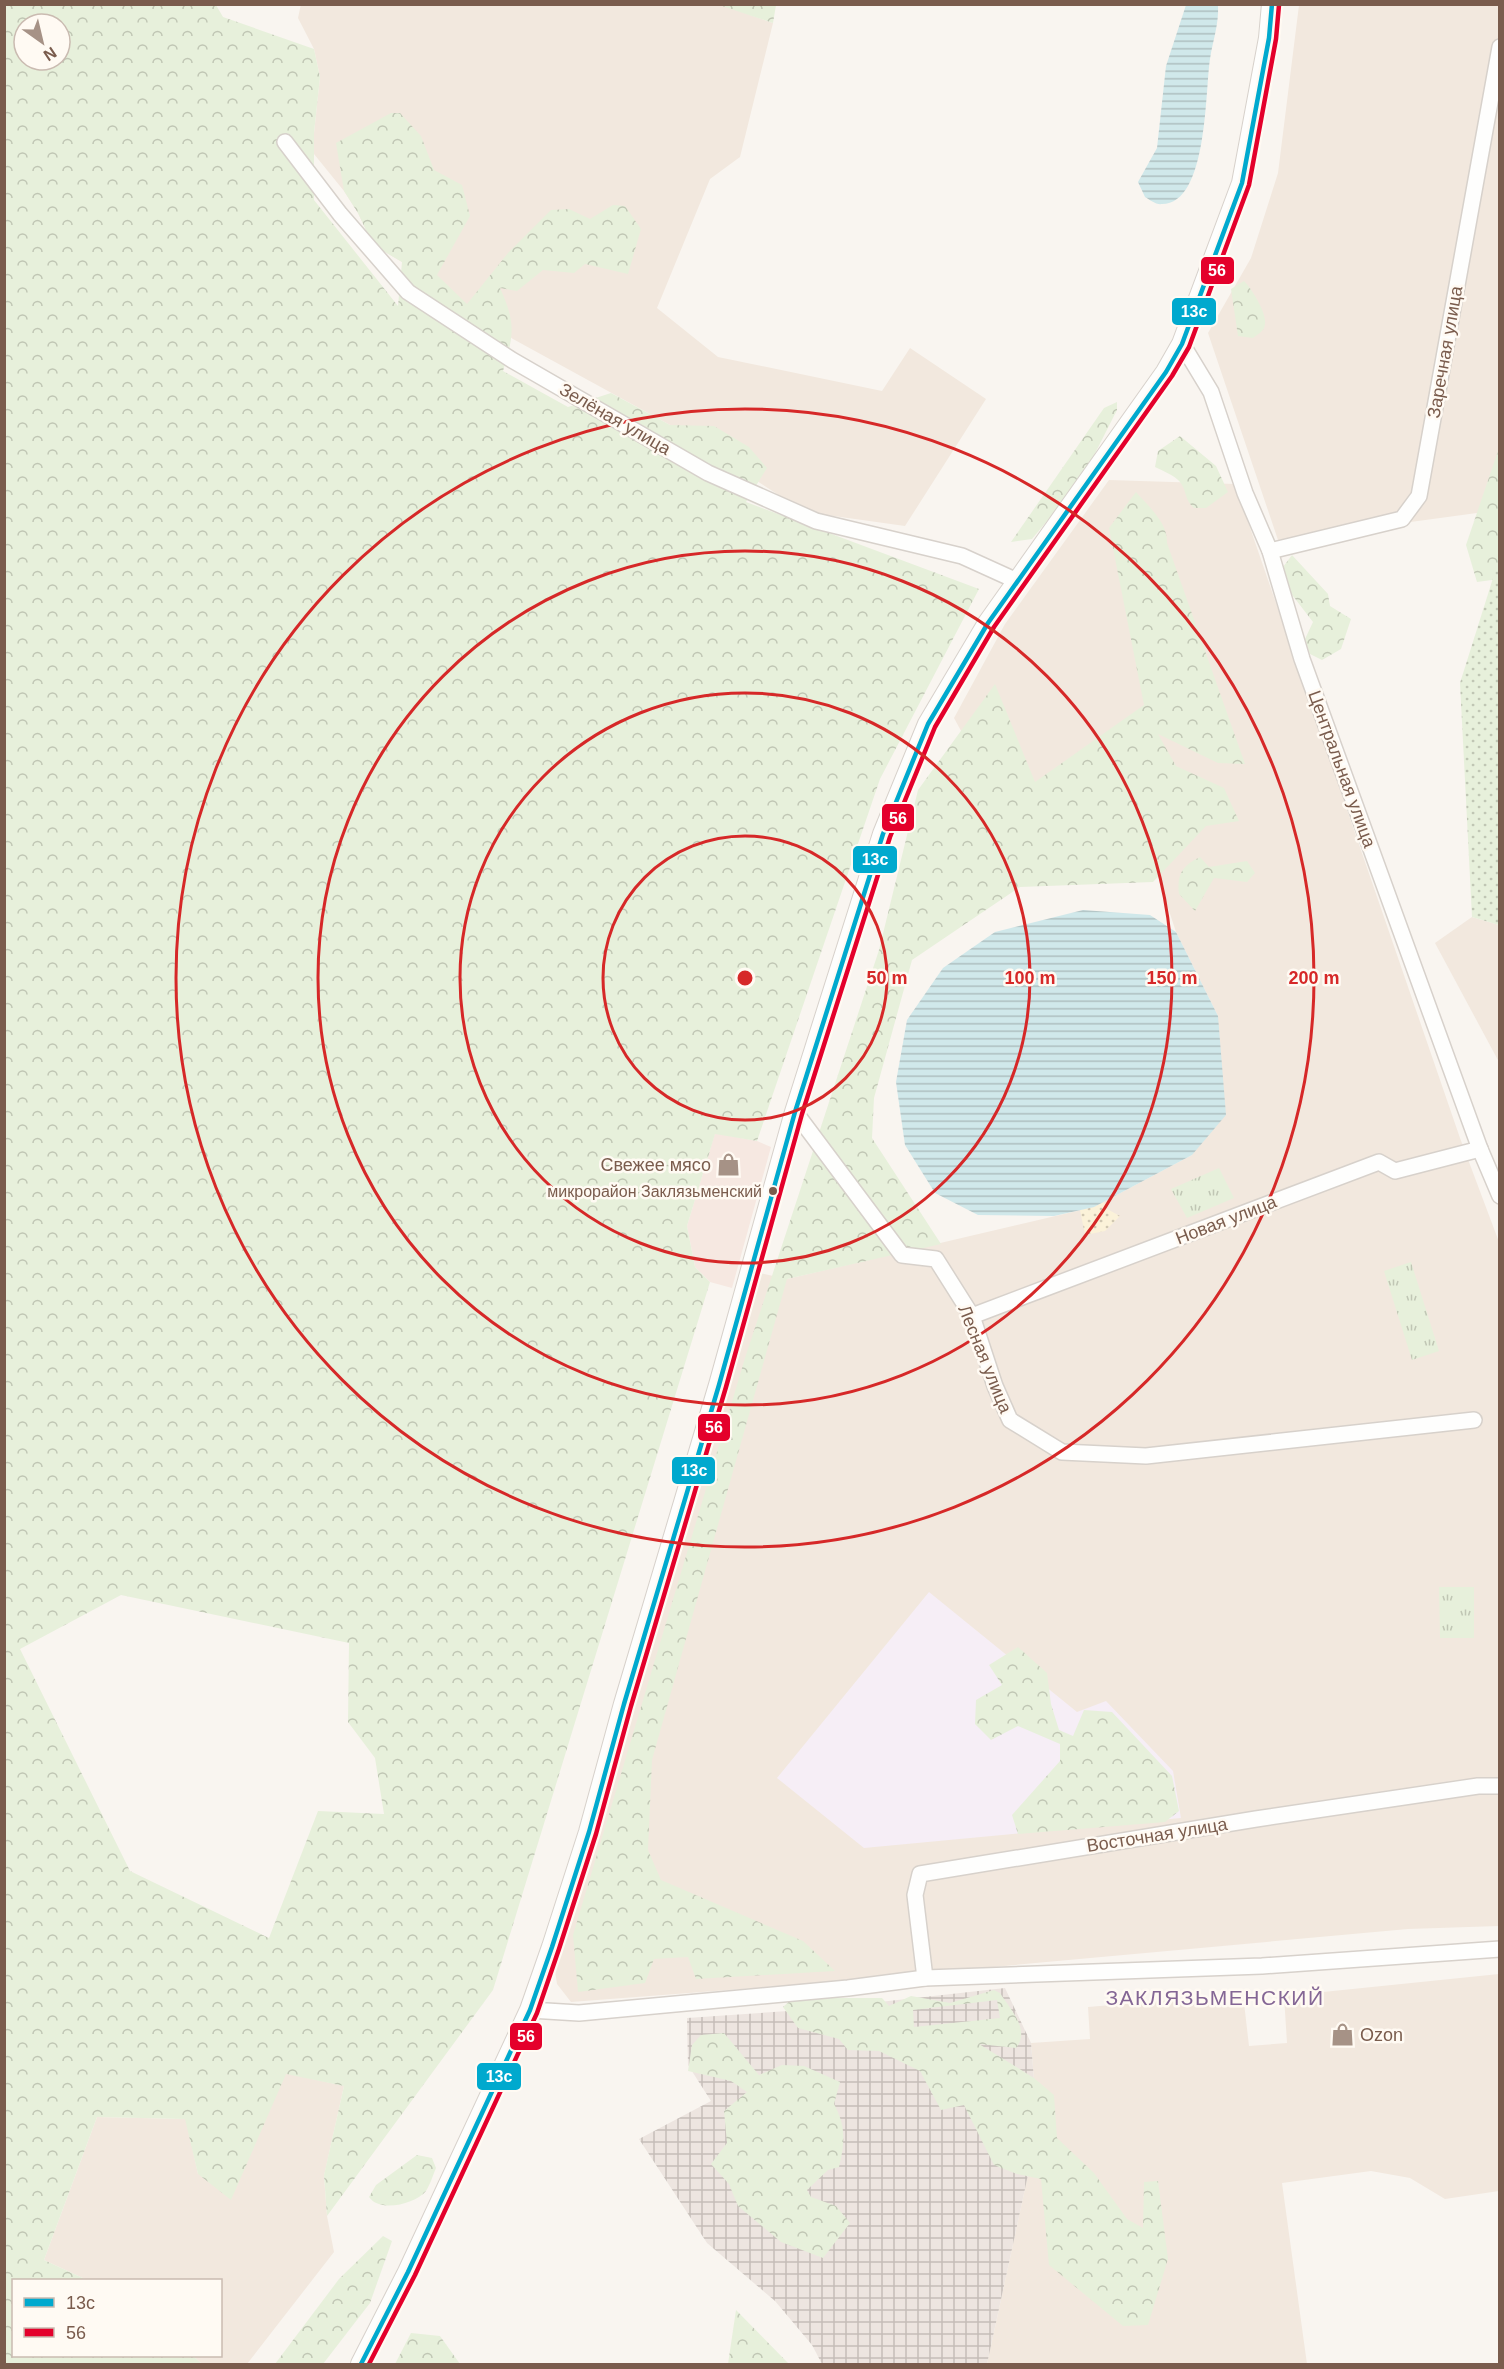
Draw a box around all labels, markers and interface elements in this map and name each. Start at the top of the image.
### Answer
north arrow [12,12,72,72]
text: N [41,44,60,64]
line badge: 56 [1200,256,1235,285]
text: 56 [1208,262,1226,279]
street label: Заречная улица [1424,283,1467,420]
line badge: 13с [1171,297,1217,326]
text: 13с [1181,303,1207,320]
street label: Зелёная улица [556,379,675,459]
street label: Центральная улица [1304,688,1380,851]
line badge: 56 [881,803,915,832]
text: 56 [889,810,907,827]
line badge: 13с [852,845,898,874]
text: 13с [862,851,888,868]
centre of rings [735,968,755,988]
text: 50 m [866,968,908,988]
text: 100 m [1004,968,1056,988]
text: 150 m [1146,968,1198,988]
text: 200 m [1288,968,1340,988]
shop icon: Свежее мясо [716,1152,742,1178]
place label: Свежее мясо [600,1155,711,1175]
place label: микрорайон Заклязьменский [547,1183,762,1200]
marker: микрорайон Заклязьменский [767,1185,779,1197]
street label: Новая улица [1173,1191,1280,1248]
street label: Лесная улица [954,1302,1016,1417]
line badge: 56 [697,1413,731,1442]
text: 56 [705,1419,723,1436]
line badge: 13с [671,1456,716,1485]
text: 13с [681,1462,707,1479]
street label: Восточная улица [1085,1814,1230,1856]
district label: ЗАКЛЯЗЬМЕНСКИЙ [1105,1986,1325,2009]
line badge: 56 [509,2022,543,2051]
shop icon: Ozon [1329,2022,1355,2048]
place label: Ozon [1360,2025,1403,2045]
text: 56 [517,2028,535,2045]
line badge: 13с [476,2062,522,2091]
text: 13с [486,2068,512,2085]
legend [12,2279,222,2357]
text: 13с [66,2293,95,2313]
text: 56 [66,2323,86,2343]

